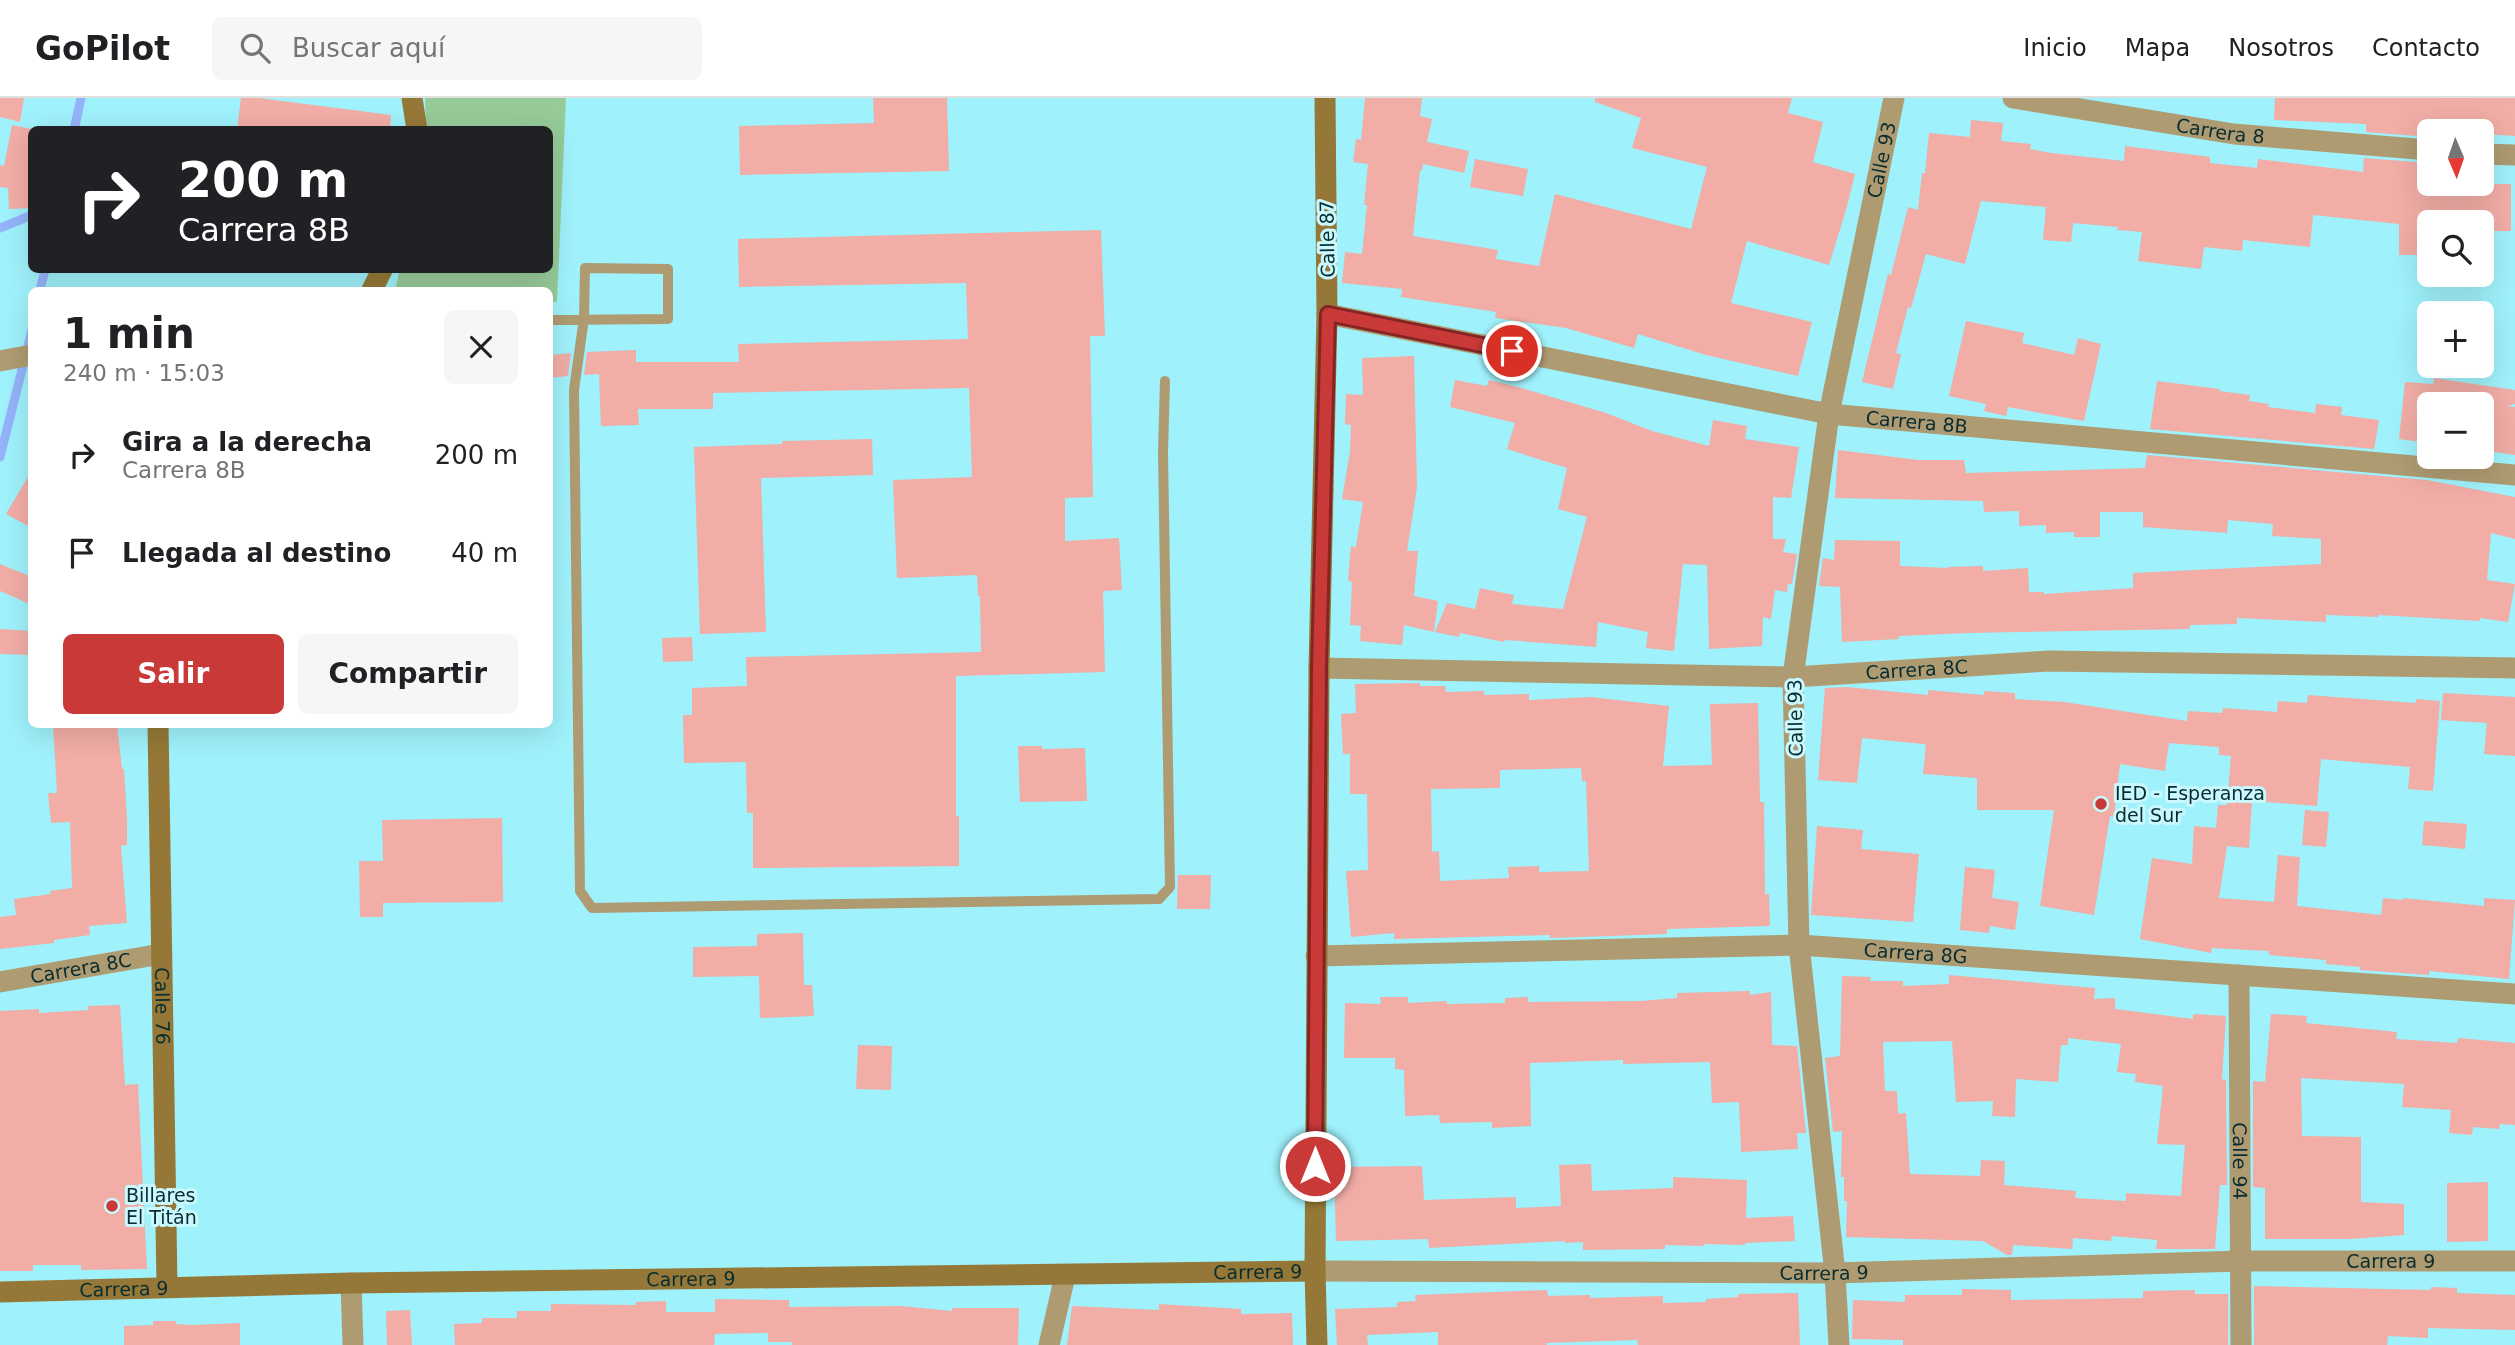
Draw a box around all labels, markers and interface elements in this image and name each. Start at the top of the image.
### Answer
search box [212,17,702,80]
text: GoPilot [35,29,170,68]
icon: search [236,29,274,67]
text: Buscar aquí [292,33,445,63]
text: Inicio [2023,34,2087,62]
text: Mapa [2125,34,2190,62]
text: Nosotros [2228,34,2334,62]
text: Contacto [2372,34,2480,62]
street label: Carrera 8 [2175,114,2265,147]
north arrow [2417,119,2494,196]
map controls [2417,119,2494,469]
street label: Calle 93 [1863,120,1900,200]
text: 200 m [178,152,348,209]
icon: right [63,154,154,245]
street label: Calle 87 [1315,200,1339,278]
button: search [2417,210,2494,287]
text: Carrera 8B [178,211,350,249]
button: + [2417,301,2494,378]
text: 1 min [63,309,195,358]
button: close [444,310,518,384]
pin [1482,321,1542,381]
icon: arrive [1493,332,1531,370]
text: 240 m · 15:03 [63,360,225,386]
button: − [2417,392,2494,469]
street label: Carrera 8B [1865,406,1969,437]
text: Gira a la derecha [122,427,372,457]
icon: right [63,436,101,474]
text: 200 m [435,440,518,470]
text: Carrera 8B [122,457,246,483]
icon: arrive [63,534,101,572]
text: Llegada al destino [122,538,391,568]
text: 40 m [451,538,518,568]
button: Salir [63,634,284,714]
button: Compartir [298,634,518,714]
street label: Carrera 8C [1865,655,1968,683]
street label: Calle 93 [1783,679,1807,757]
place label: IED - Esperanza del Sur [2115,782,2265,826]
marker: IED - Esperanza del Sur [2093,796,2109,812]
street label: Carrera 8G [1863,938,1968,968]
street label: Carrera 8C [28,948,133,988]
street label: Calle 76 [151,967,174,1045]
street label: Calle 94 [2229,1122,2251,1200]
position arrow [1278,1129,1352,1203]
place label: Billares El Titán [126,1184,197,1228]
marker: Billares El Titán [104,1198,120,1214]
street label: Carrera 9 [2346,1250,2435,1272]
street label: Carrera 9 [1213,1260,1303,1283]
street label: Carrera 9 [1779,1261,1869,1284]
street label: Carrera 9 [646,1267,736,1290]
street label: Carrera 9 [79,1277,169,1301]

